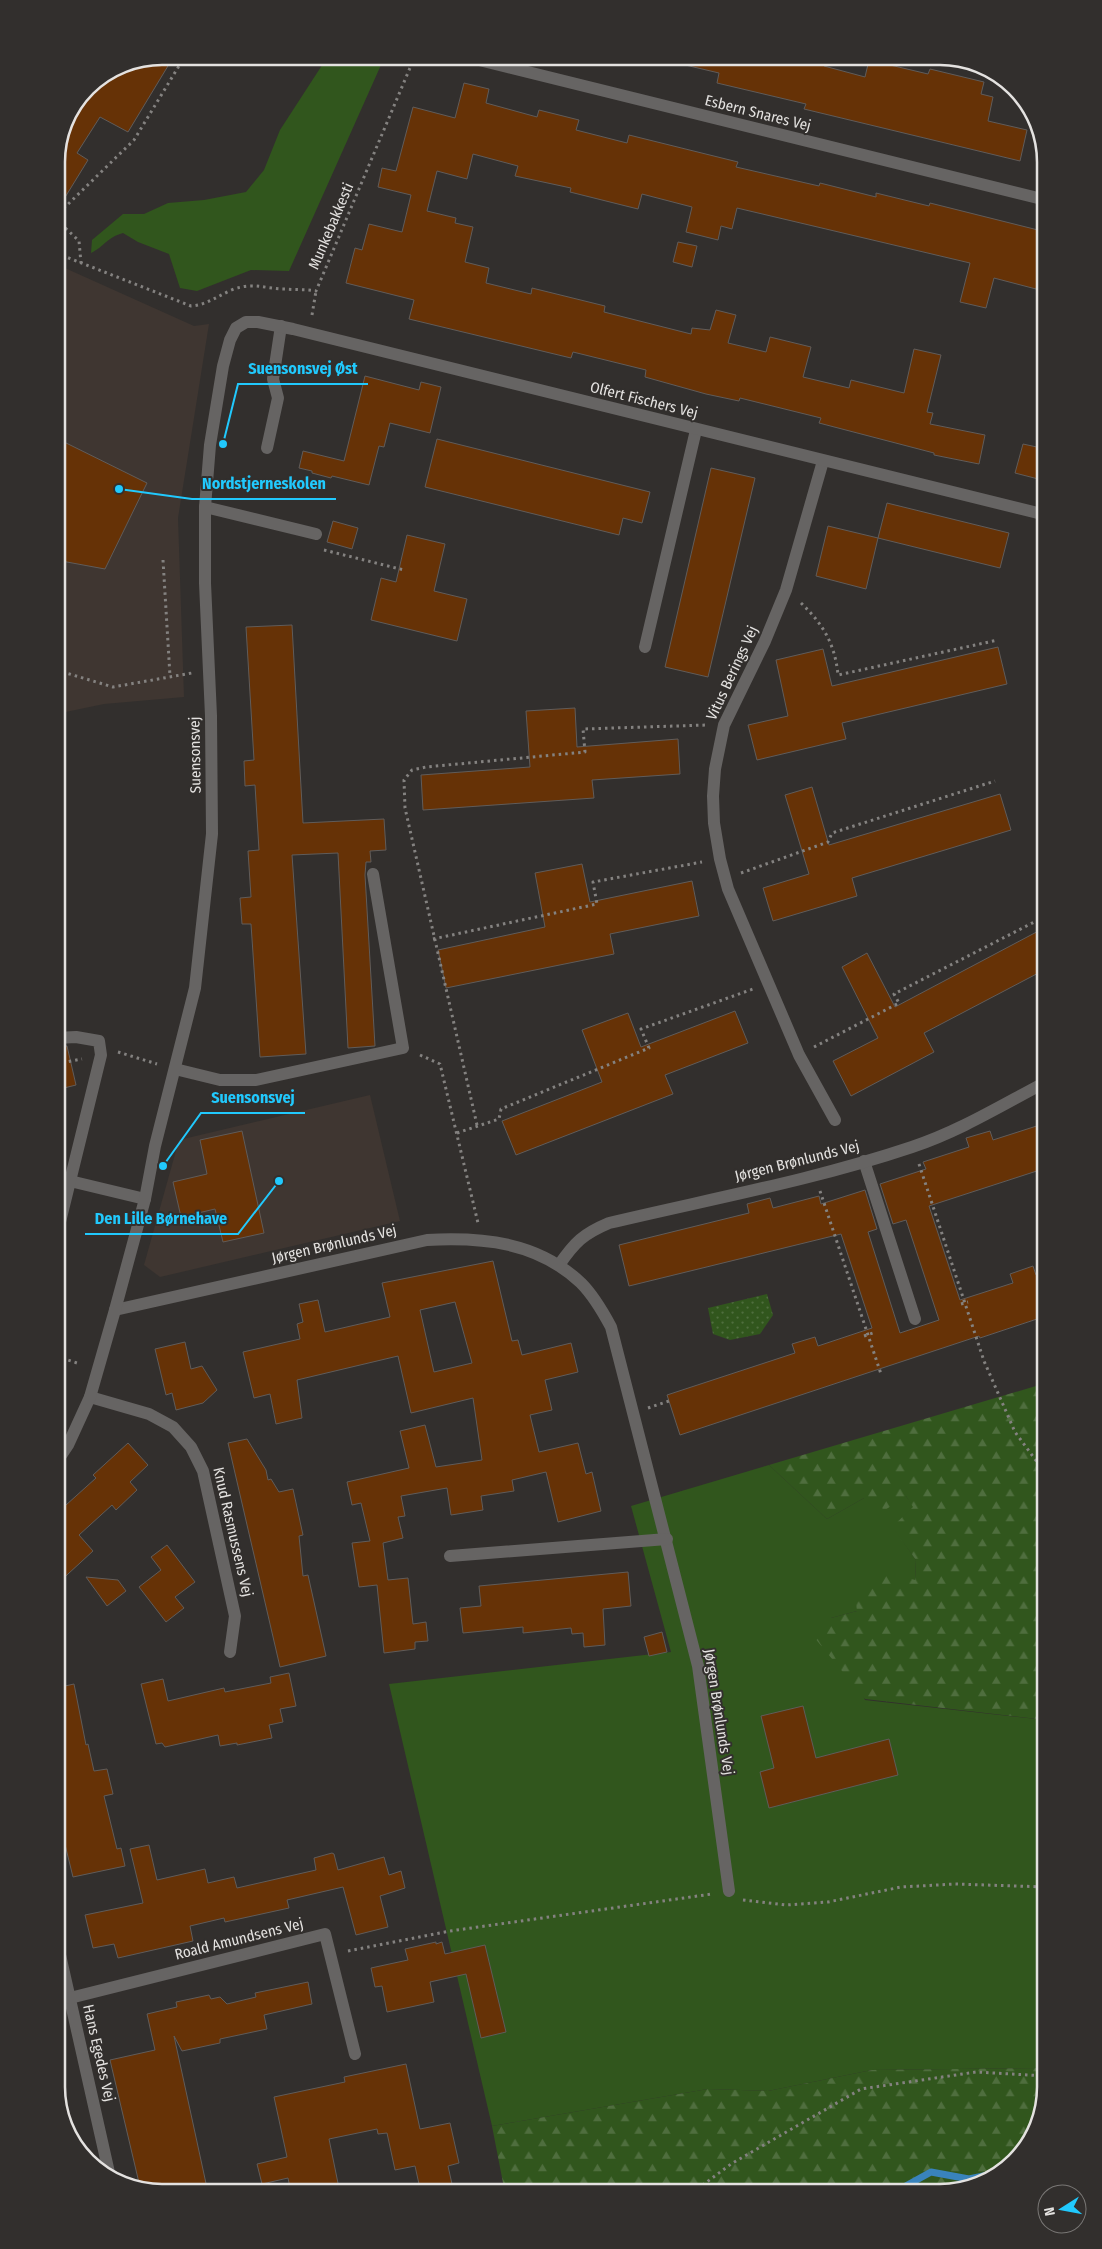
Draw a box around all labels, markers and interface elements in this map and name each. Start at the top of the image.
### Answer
street label: Esbern Snares Vej [703,91,813,135]
street label: Munkebakkesti [305,180,357,272]
callout: Suensonsvej Øst [238,353,368,384]
text: Suensonsvej Øst [248,359,358,378]
street label: Olfert Fischers Vej [588,378,700,422]
callout: Nordstjerneskolen [192,468,336,499]
text: Nordstjerneskolen [202,474,326,493]
street label: Vitus Berings Vej [702,623,762,723]
street label: Suensonsvej [185,716,205,794]
callout: Suensonsvej [201,1082,305,1113]
text: Suensonsvej [211,1088,295,1107]
street label: Jørgen Brønlunds Vej [733,1137,861,1185]
callout: Den Lille Børnehave [85,1203,238,1234]
text: Den Lille Børnehave [95,1209,227,1228]
street label: Jørgen Brønlunds Vej [270,1221,398,1267]
street label: Knud Rasmussens Vej [209,1465,257,1599]
street label: Jørgen Brønlunds Vej [700,1648,738,1776]
street label: Roald Amundsens Vej [173,1914,305,1964]
street label: Hans Egedes Vej [79,2003,119,2103]
north arrow [1037,2184,1087,2234]
text: N [1041,2206,1059,2217]

